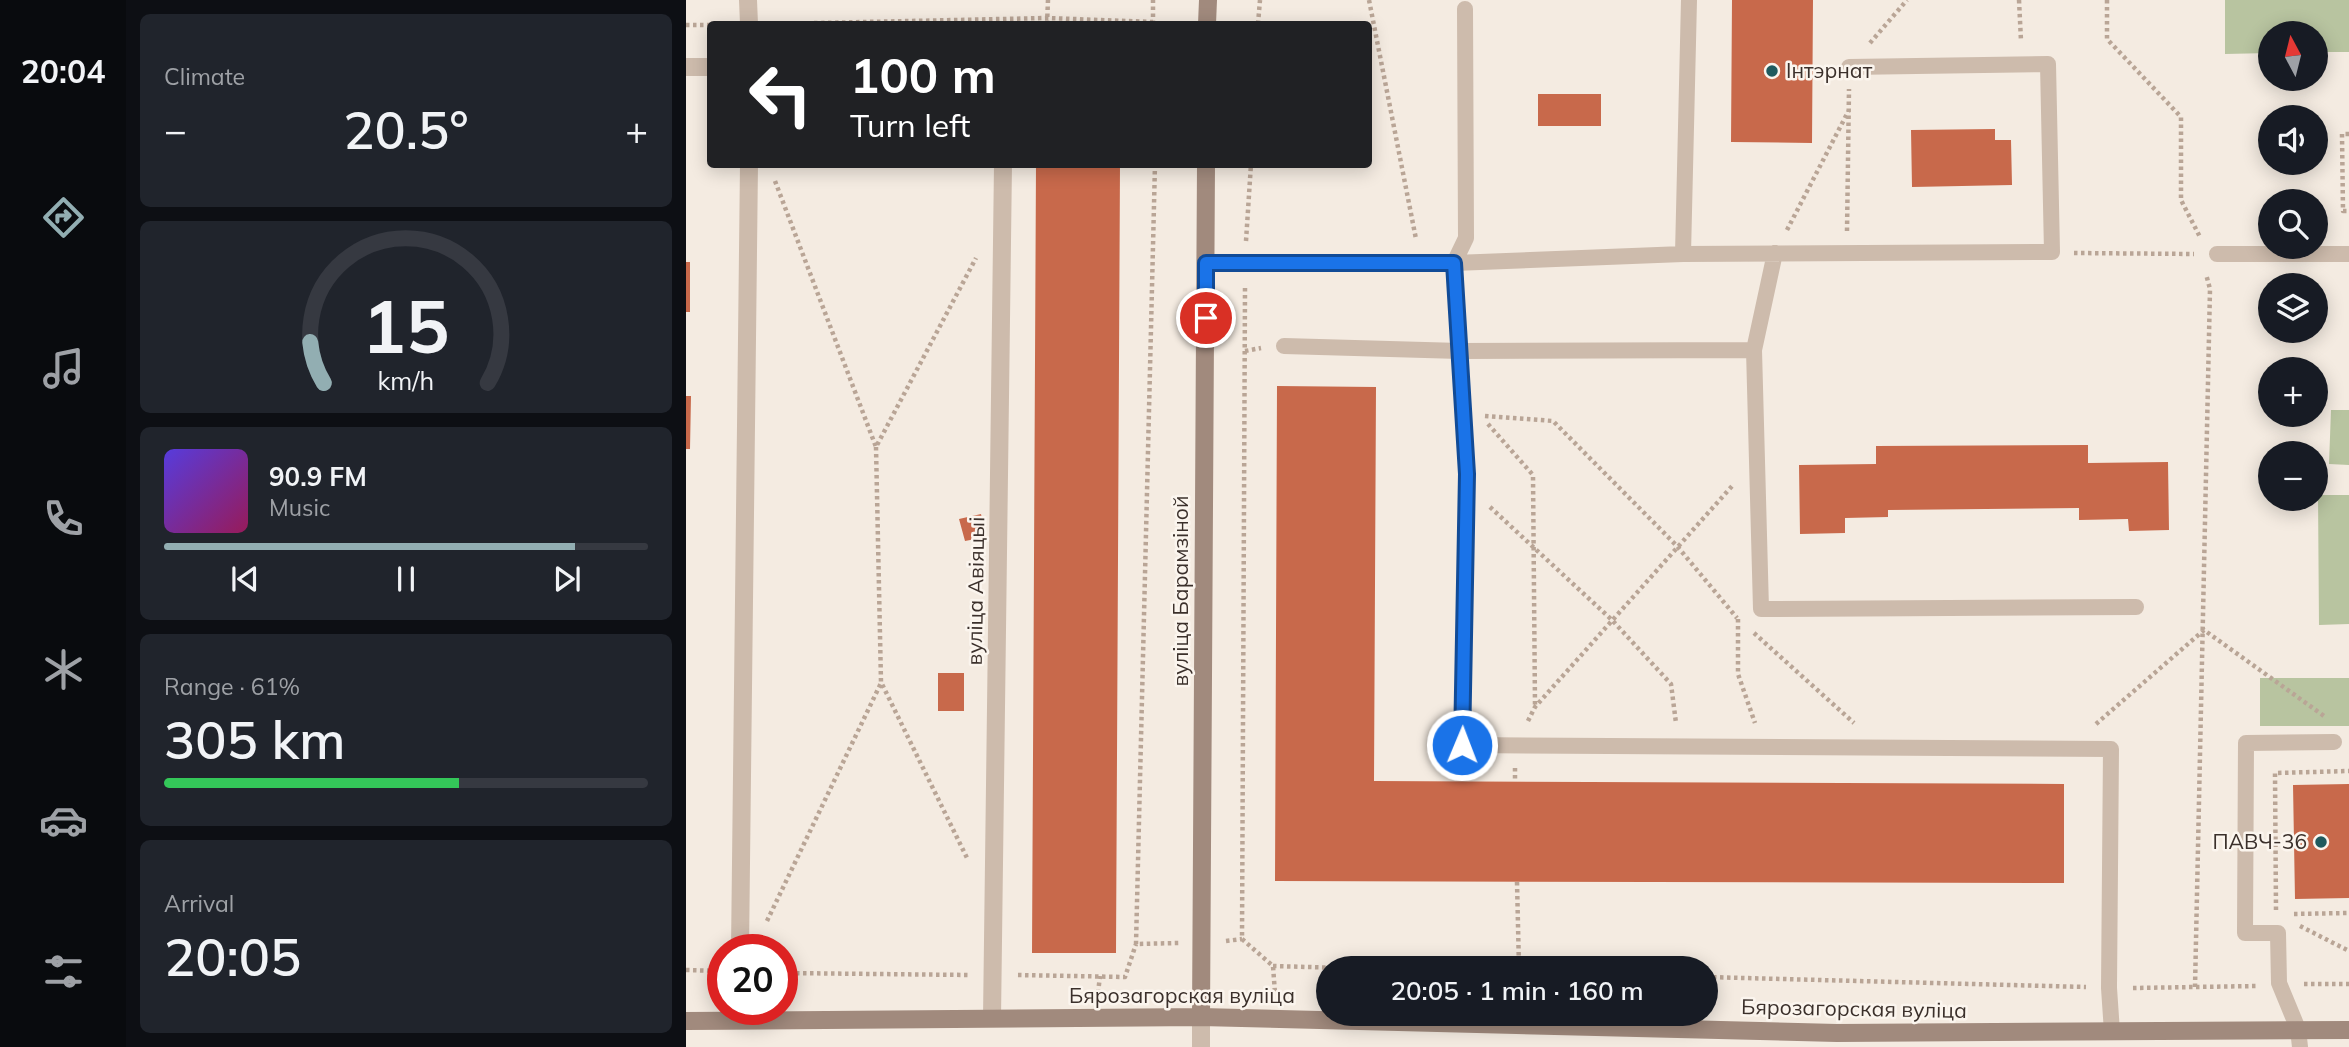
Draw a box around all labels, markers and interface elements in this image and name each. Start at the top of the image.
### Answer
north arrow [2258,21,2328,91]
map controls [2258,21,2328,511]
text: 100 m [850,44,996,105]
icon: left [735,49,826,140]
text: 20:04 [21,51,105,91]
place label: Інтэрнат [1786,57,1873,83]
text: Climate [164,62,245,91]
marker: Інтэрнат [1764,63,1780,79]
text: 20.5° [343,97,469,162]
text: Turn left [850,105,970,145]
button: sound [2258,105,2328,175]
text: − [164,106,187,154]
text: + [625,106,648,154]
button: search [2258,189,2328,259]
icon: directions [39,193,88,242]
button: layers [2258,273,2328,343]
text: 15 [362,280,450,371]
pin [1176,288,1236,348]
icon: arrive [1187,299,1225,337]
icon: music [39,344,88,393]
button: + [2258,357,2328,427]
text: km/h [378,365,434,396]
button: − [2258,441,2328,511]
text: 90.9 FM [269,460,367,493]
text: Music [269,493,330,522]
icon: phone [39,494,88,543]
street label: вуліца Барамзіной [1167,495,1193,687]
street label: вуліца Авіяцыі [961,516,989,666]
icon: previous [226,560,264,598]
icon: pause [387,560,425,598]
icon: next [548,560,586,598]
icon: climate [39,645,88,694]
text: Range · 61% [164,672,300,701]
text: 305 km [164,707,345,772]
position arrow [1425,708,1499,782]
icon: car [39,796,88,845]
place label: ПАВЧ-36 [2213,828,2307,854]
marker: ПАВЧ-36 [2313,834,2329,850]
text: Arrival [164,889,234,918]
text: 20:05 [164,924,301,989]
speed limit sign: 20 [707,934,798,1025]
icon: filters [39,947,88,996]
text: 20:05 · 1 min · 160 m [1390,974,1644,1007]
street label: Бярозагорская вуліца [1069,982,1295,1008]
street label: Бярозагорская вуліца [1741,993,1967,1023]

